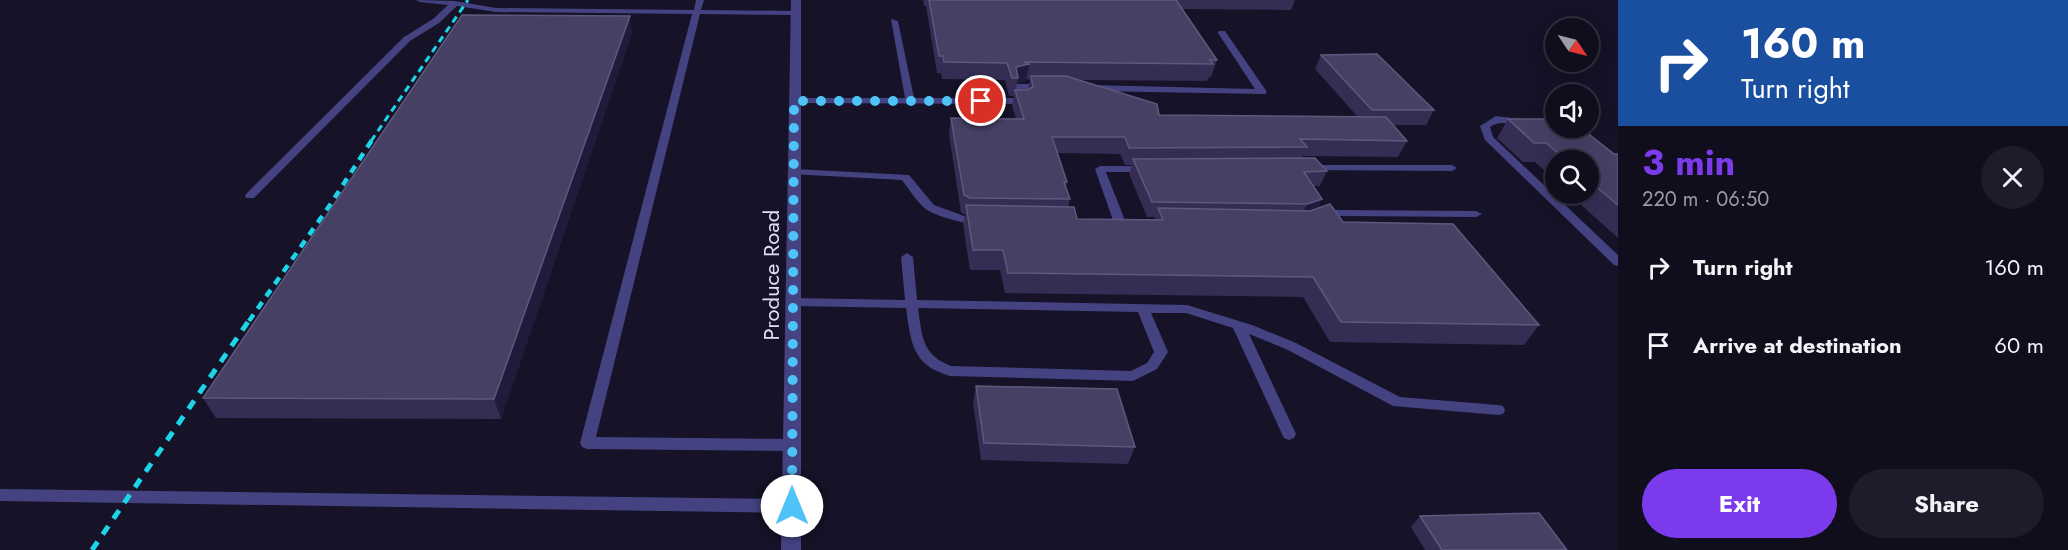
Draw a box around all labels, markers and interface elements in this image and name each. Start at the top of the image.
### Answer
text: 160 m [1741,13,1865,74]
north arrow [1545,18,1599,72]
map controls [1545,18,1599,204]
icon: right [1642,24,1720,102]
text: Turn right [1741,69,1849,108]
pin [955,75,1006,126]
icon: arrive [964,84,997,117]
button: sound [1545,84,1599,138]
text: 3 min [1642,136,1735,188]
button: close [1981,146,2044,209]
button: search [1545,150,1599,204]
text: 220 m · 06:50 [1642,185,1769,214]
street label: Produce Road [755,210,787,340]
icon: right [1642,251,1675,284]
text: Turn right [1693,251,1793,283]
text: 160 m [1984,251,2044,283]
icon: arrive [1642,329,1675,362]
text: Arrive at destination [1693,329,1902,361]
text: 60 m [1994,329,2044,361]
button: Exit [1642,469,1837,538]
button: Share [1849,469,2044,538]
position arrow [760,474,824,538]

